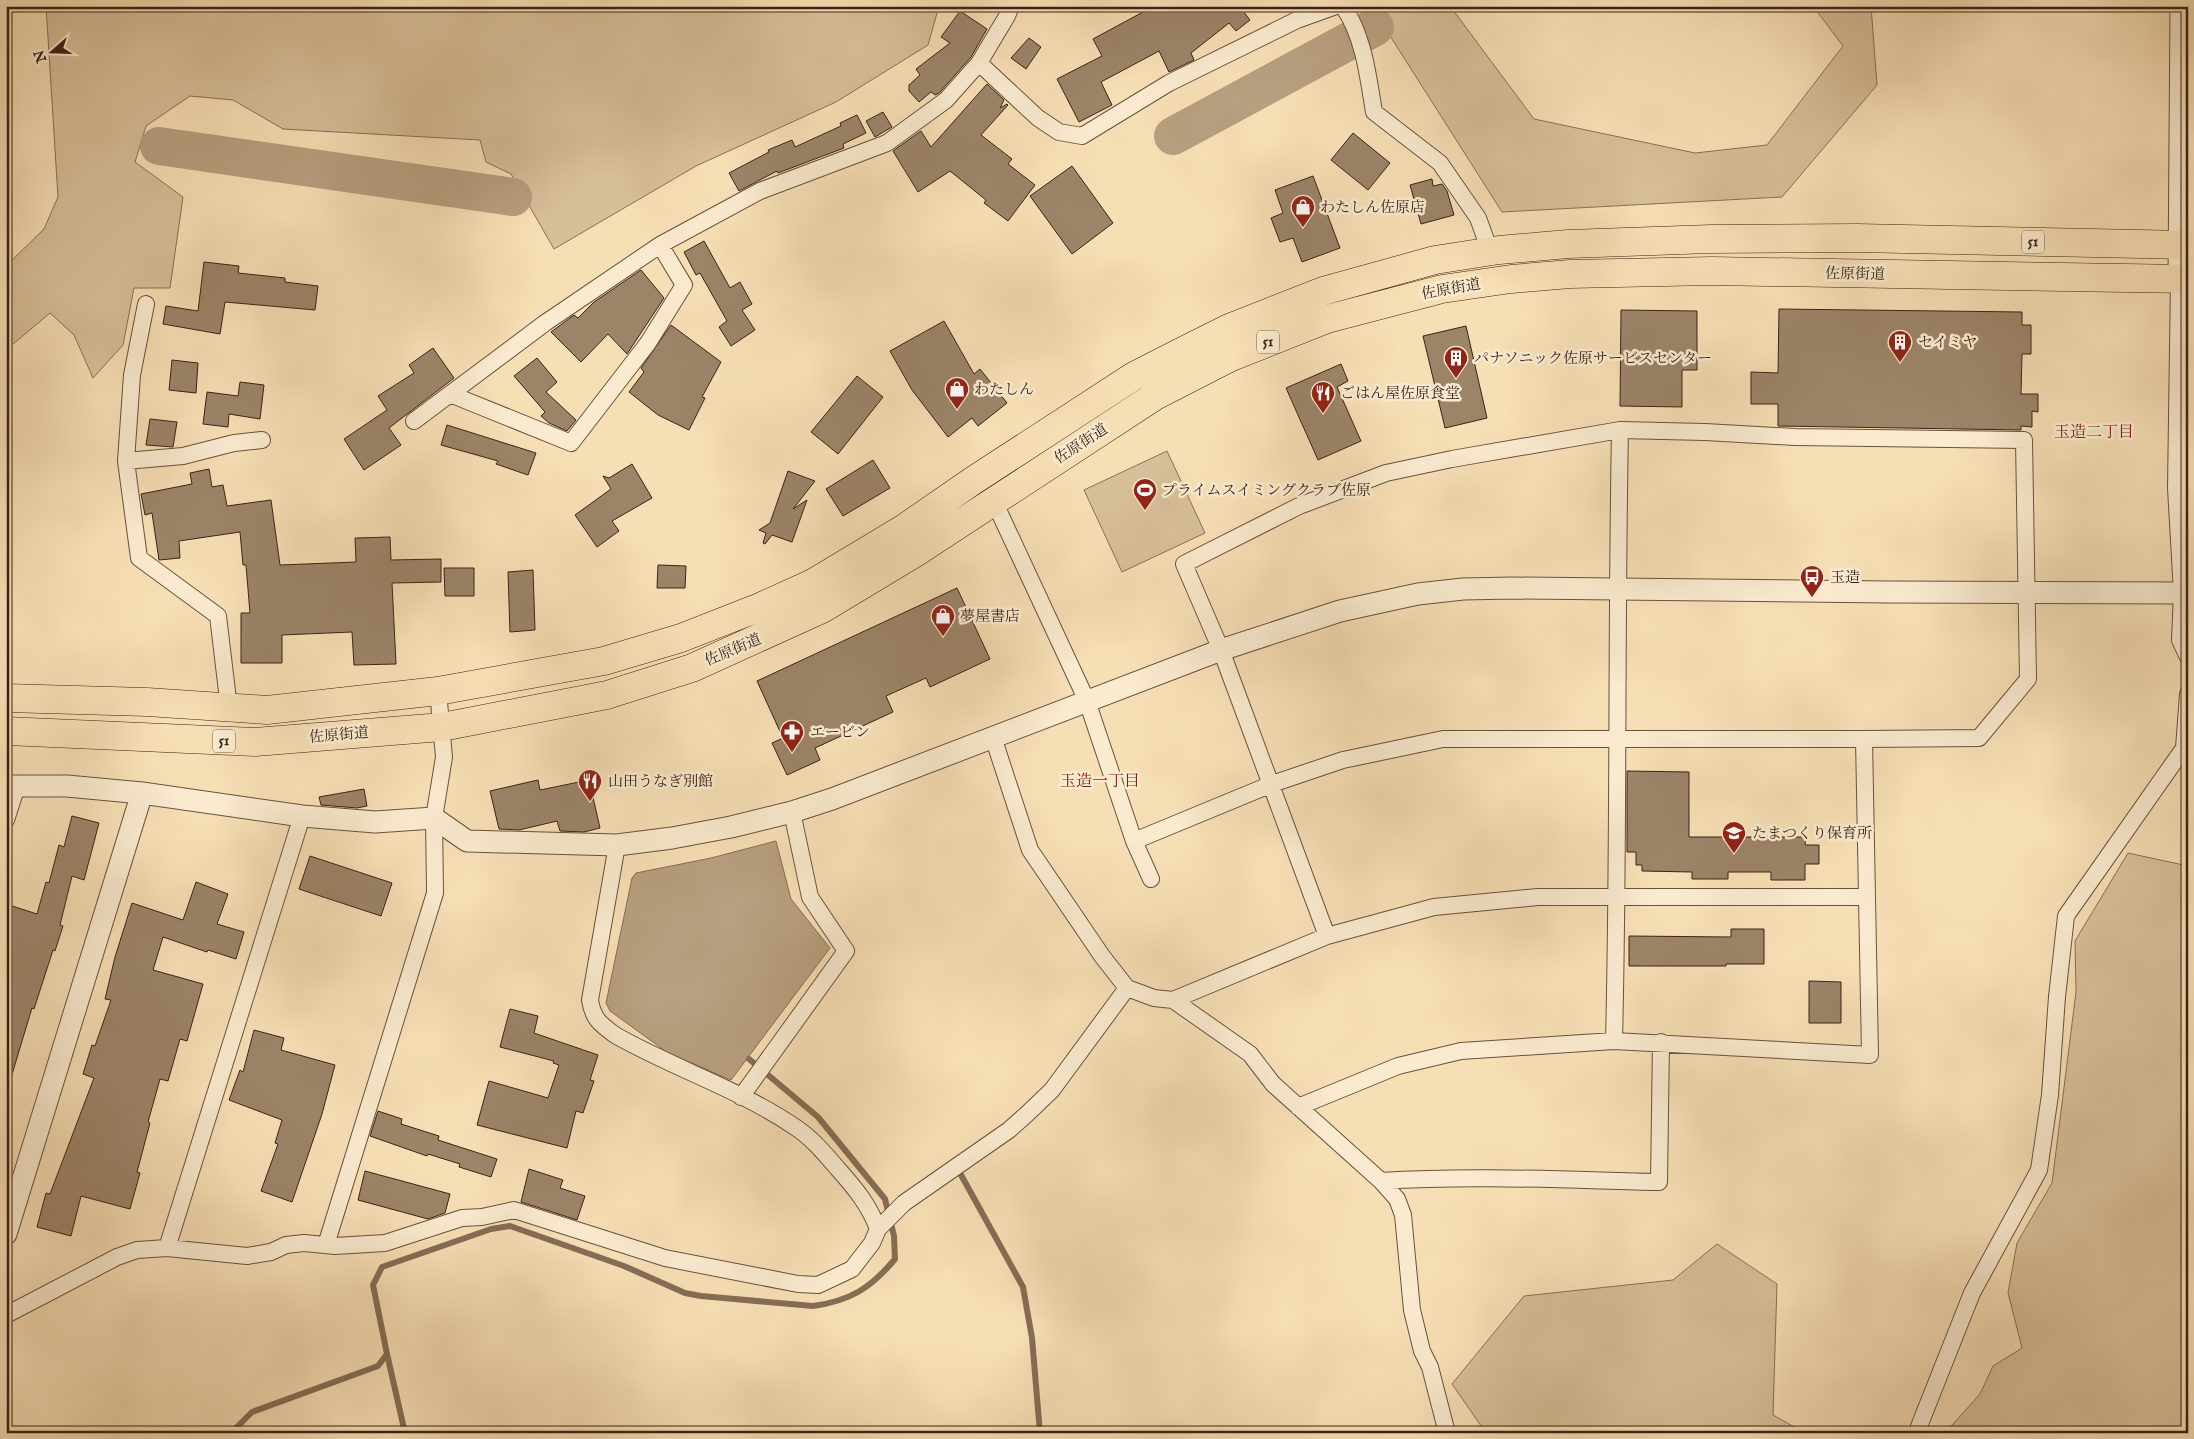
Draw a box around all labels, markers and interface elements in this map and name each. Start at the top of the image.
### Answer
north arrow [28,28,78,78]
text: N [30,47,52,66]
shop icon: わたしん佐原店 [1290,194,1316,228]
place label: わたしん佐原店 [1320,198,1425,217]
road number: 51 [2022,230,2044,253]
street label: 佐原街道 [1825,264,1885,284]
street label: 佐原街道 [1420,274,1482,304]
building icon: セイミヤ [1887,329,1913,363]
road number: 51 [1257,331,1279,354]
place label: セイミヤ [1918,333,1978,352]
building icon: パナソニック佐原サービスセンター [1443,345,1469,379]
place label: パナソニック佐原サービスセンター [1474,349,1712,368]
shop icon: わたしん [944,376,970,410]
place label: わたしん [974,380,1034,399]
restaurant icon: ごはん屋佐原食堂 [1310,380,1336,414]
place label: ごはん屋佐原食堂 [1340,384,1460,403]
street label: 佐原街道 [1051,420,1111,468]
district label: 玉造二丁目 [2054,423,2134,443]
sports icon: プライムスイミングクラブ佐原 [1132,477,1158,511]
place label: プライムスイミングクラブ佐原 [1162,481,1371,500]
bus stop icon: 玉造 [1799,564,1825,598]
place label: 玉造 [1830,568,1860,587]
shop icon: 夢屋書店 [930,603,956,637]
place label: 夢屋書店 [960,607,1020,626]
street label: 佐原街道 [702,630,764,670]
pharmacy icon: エービン [779,719,805,753]
street label: 佐原街道 [308,723,370,747]
place label: エービン [810,723,870,742]
road number: 51 [213,729,235,752]
restaurant icon: 山田うなぎ別館 [577,768,603,802]
place label: 山田うなぎ別館 [608,772,713,791]
district label: 玉造一丁目 [1060,772,1140,792]
school or university icon: たまつくり保育所 [1721,820,1747,854]
place label: たまつくり保育所 [1752,824,1872,843]

